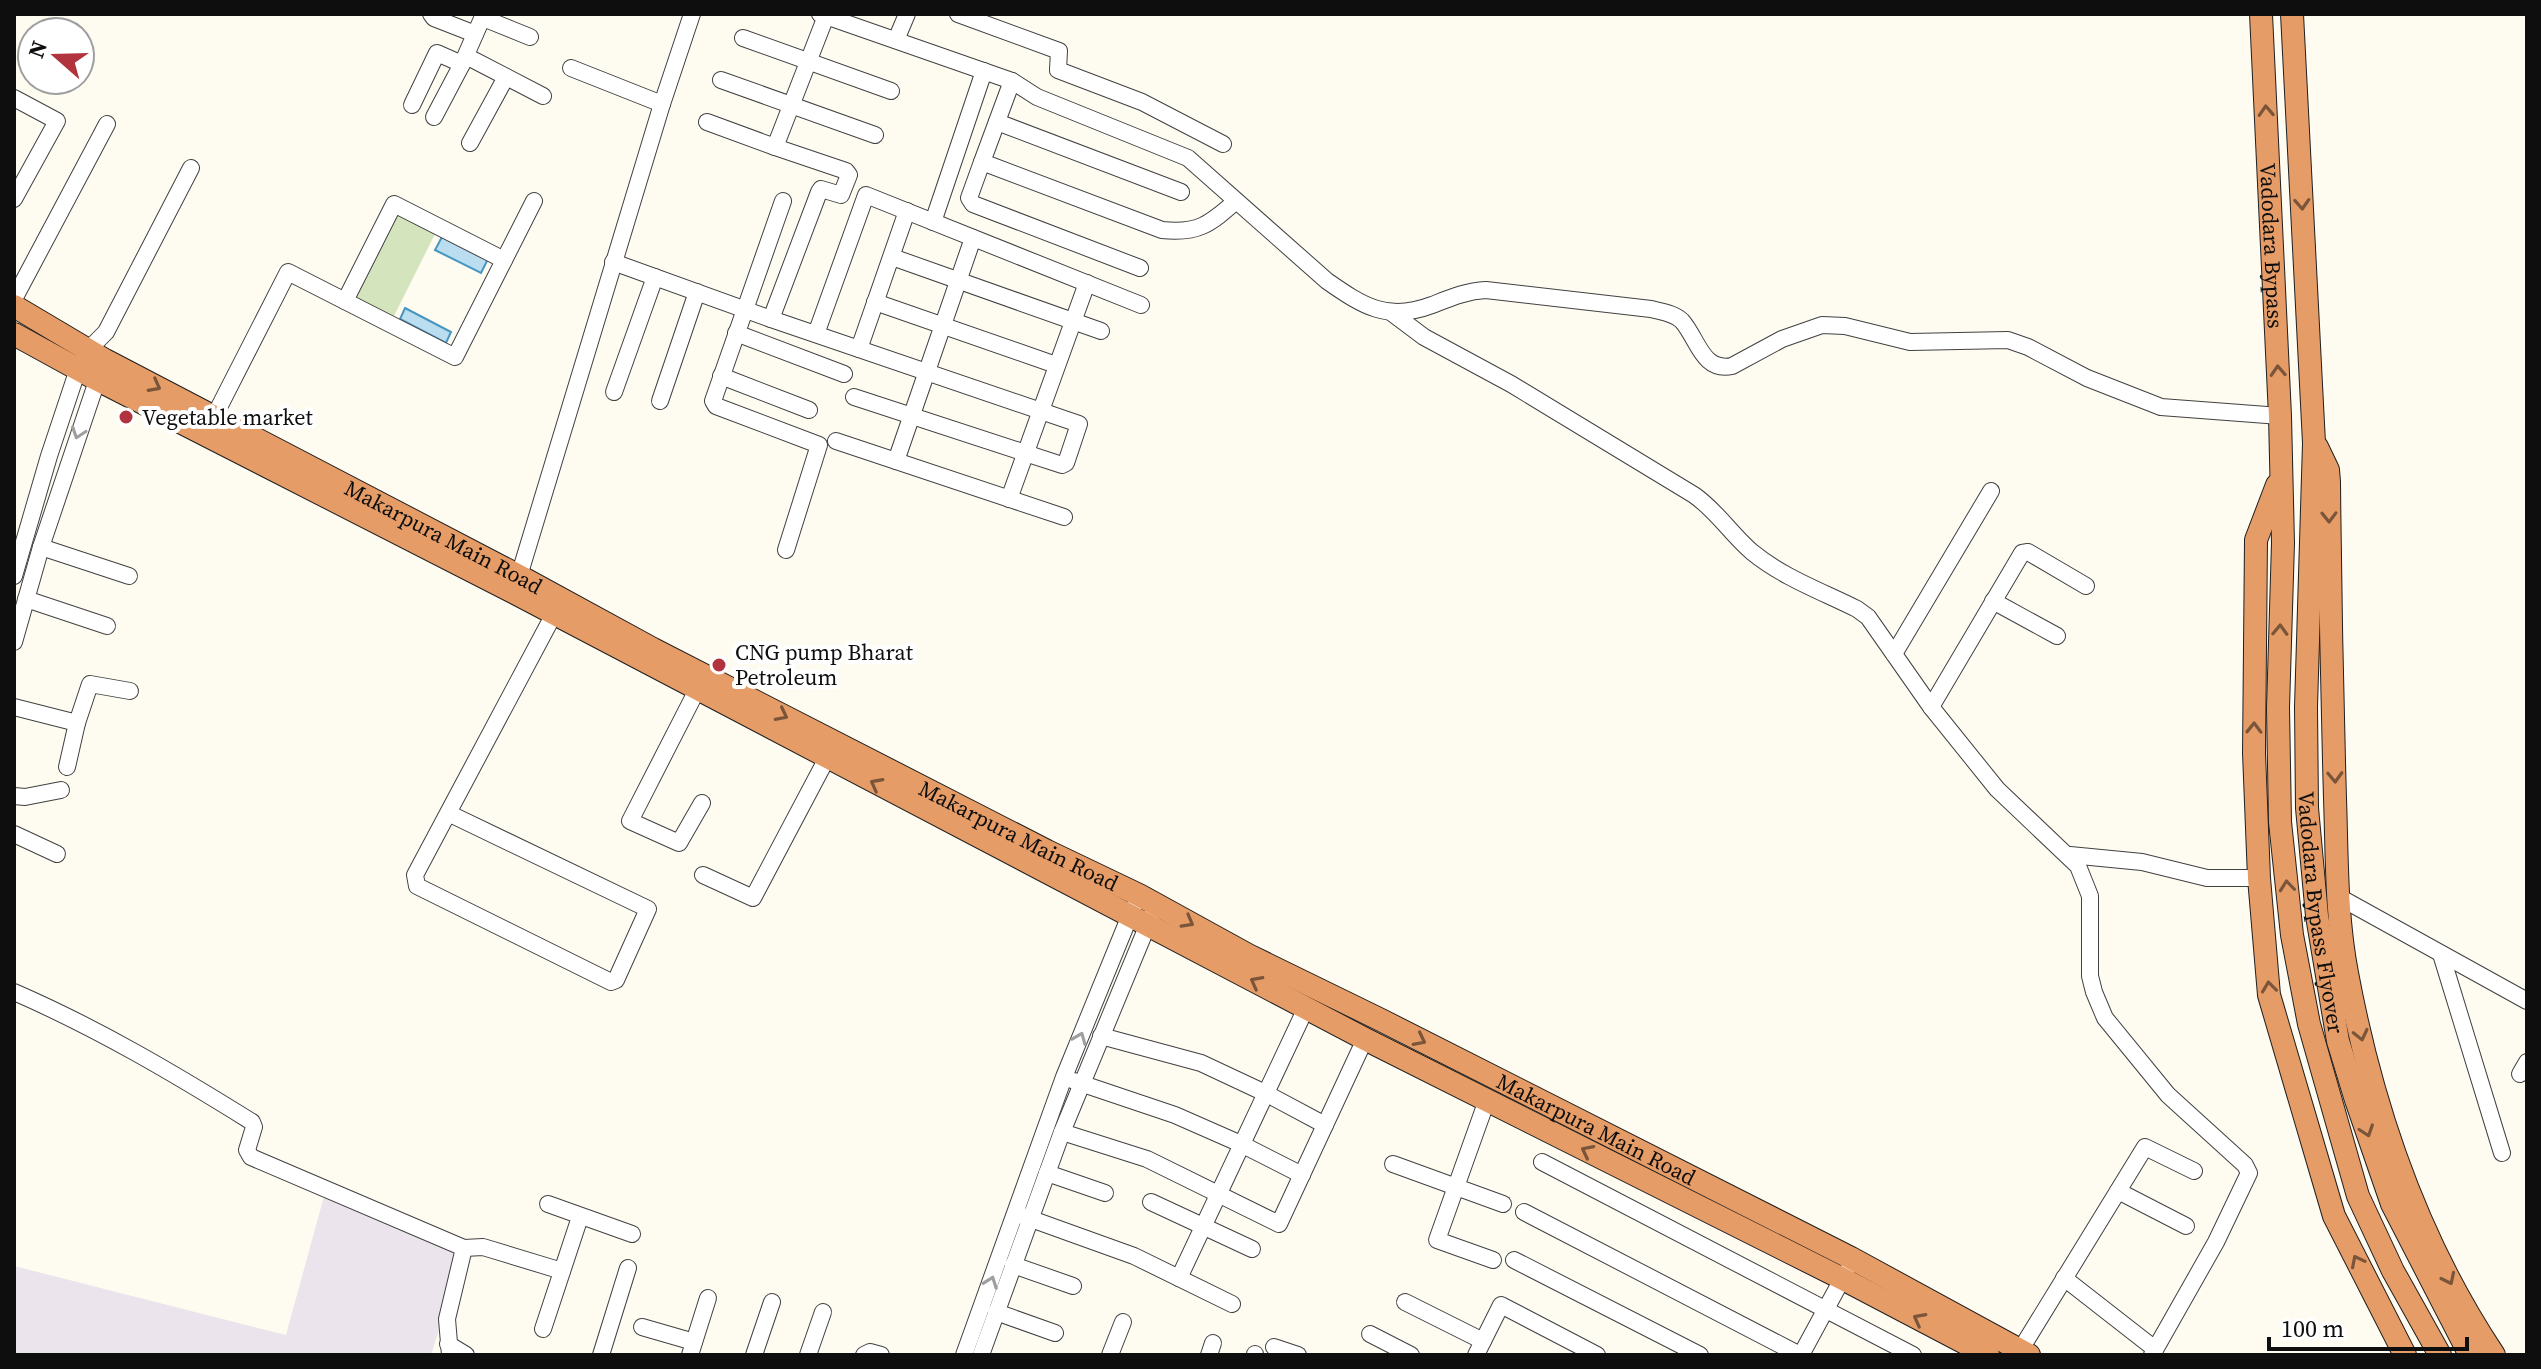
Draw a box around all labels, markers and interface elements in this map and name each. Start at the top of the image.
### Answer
north arrow [16,16,96,96]
text: N [20,36,54,62]
one-way arrow [2257,104,2274,117]
street label: Vadodara Bypass [2253,162,2291,329]
one-way arrow [2293,198,2310,211]
one-way arrow [2270,364,2287,377]
one-way arrow [146,377,161,392]
place label: Vegetable market [142,402,313,432]
marker: Vegetable market [117,408,135,426]
one-way arrow [71,426,87,440]
street label: Makarpura Main Road [340,473,549,601]
one-way arrow [2321,511,2338,524]
one-way arrow [2271,623,2288,636]
place label: CNG pump Bharat Petroleum [735,637,914,692]
marker: CNG pump Bharat Petroleum [710,656,728,674]
one-way arrow [773,705,788,720]
one-way arrow [2246,721,2263,734]
one-way arrow [2326,771,2343,784]
street label: Makarpura Main Road [914,773,1124,898]
one-way arrow [870,778,885,793]
street label: Vadodara Bypass Flyover [2292,791,2352,1036]
one-way arrow [2278,879,2295,892]
one-way arrow [1179,912,1194,928]
one-way arrow [1249,976,1264,991]
one-way arrow [2261,981,2278,994]
one-way arrow [2352,1028,2369,1041]
one-way arrow [1411,1030,1426,1045]
one-way arrow [1071,1032,1087,1046]
street label: Makarpura Main Road [1492,1066,1702,1192]
one-way arrow [2357,1123,2373,1137]
one-way arrow [1581,1145,1596,1160]
one-way arrow [2351,1254,2366,1269]
one-way arrow [2439,1271,2455,1285]
one-way arrow [981,1275,998,1289]
scale bar [2269,1301,2467,1351]
text: 100 m [2281,1312,2344,1345]
one-way arrow [1912,1313,1927,1328]

